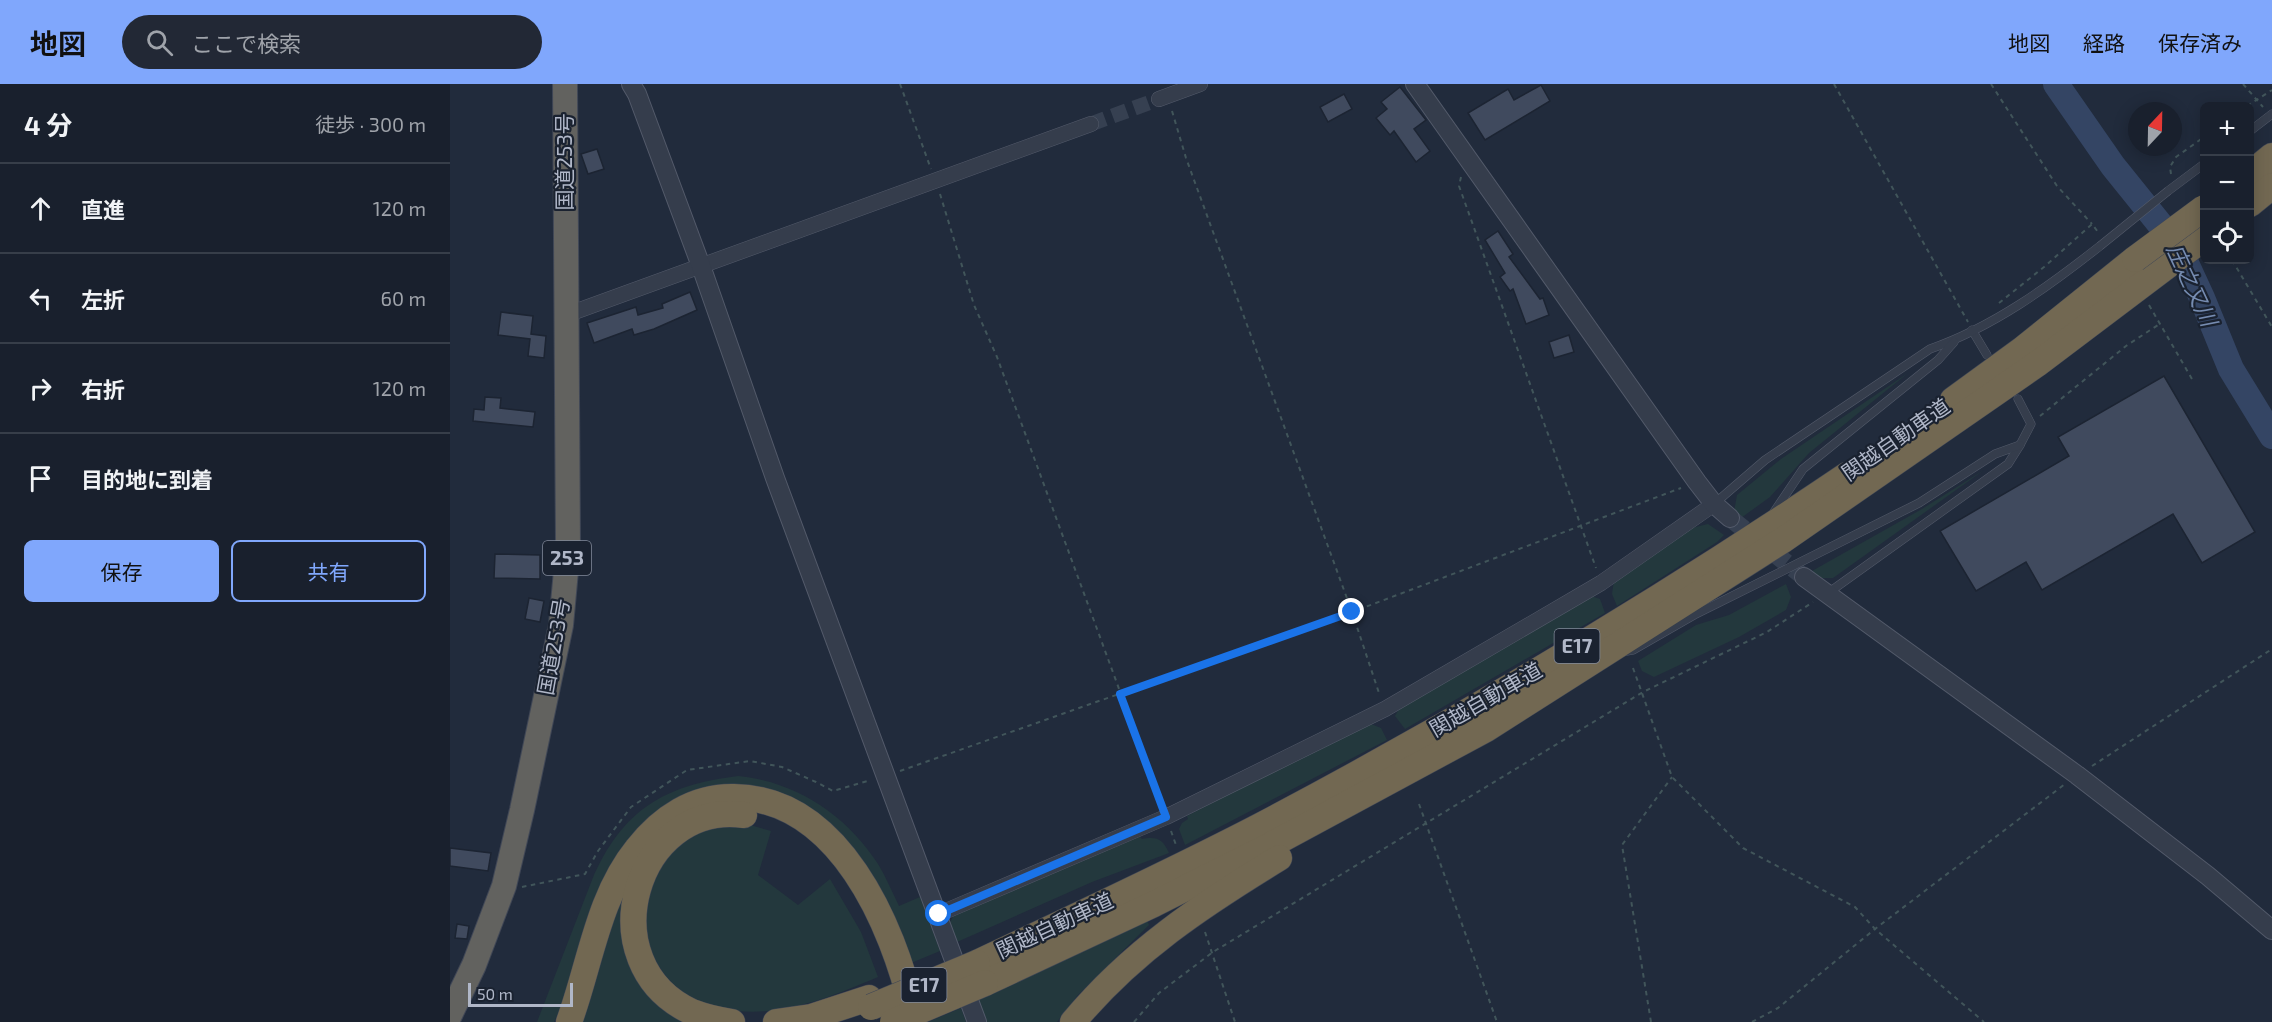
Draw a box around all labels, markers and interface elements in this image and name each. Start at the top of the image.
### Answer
search box [122,15,542,69]
text: 地図 [30,26,86,60]
icon: search [143,26,176,59]
text: ここで検索 [191,30,301,56]
text: 地図 [2008,30,2050,55]
text: 経路 [2083,30,2125,55]
text: 保存済み [2158,30,2242,55]
north arrow [2128,102,2182,156]
map controls [2200,102,2254,264]
button: + [2200,102,2254,156]
text: 4 分 [24,109,72,140]
text: 徒歩 · 300 m [315,112,426,136]
street label: 国道253号 [551,113,576,211]
button: − [2200,156,2254,210]
icon: ahead [24,192,57,225]
text: 直進 [81,196,125,222]
text: 120 m [373,196,426,220]
button: locate [2200,210,2254,264]
water label: 庄之又川 [2163,239,2224,332]
icon: left [24,282,57,315]
text: 左折 [81,286,125,312]
text: 60 m [381,286,426,310]
icon: right [24,372,57,405]
text: 右折 [81,376,125,402]
text: 120 m [373,376,426,400]
street label: 関越自動車道 [1836,392,1954,485]
icon: arrive [24,462,57,495]
text: 目的地に到着 [81,466,213,492]
button: 保存 [24,540,219,602]
button: 共有 [231,540,426,602]
road number: 253 [543,541,591,575]
street label: 国道253号 [532,596,573,697]
route end [1338,598,1364,624]
road number: E17 [1554,629,1600,663]
street label: 関越自動車道 [1424,656,1546,741]
street label: 関越自動車道 [992,887,1117,963]
route start [925,900,951,926]
road number: E17 [902,968,946,1002]
scale bar [468,980,573,1008]
text: 50 m [477,984,513,1003]

